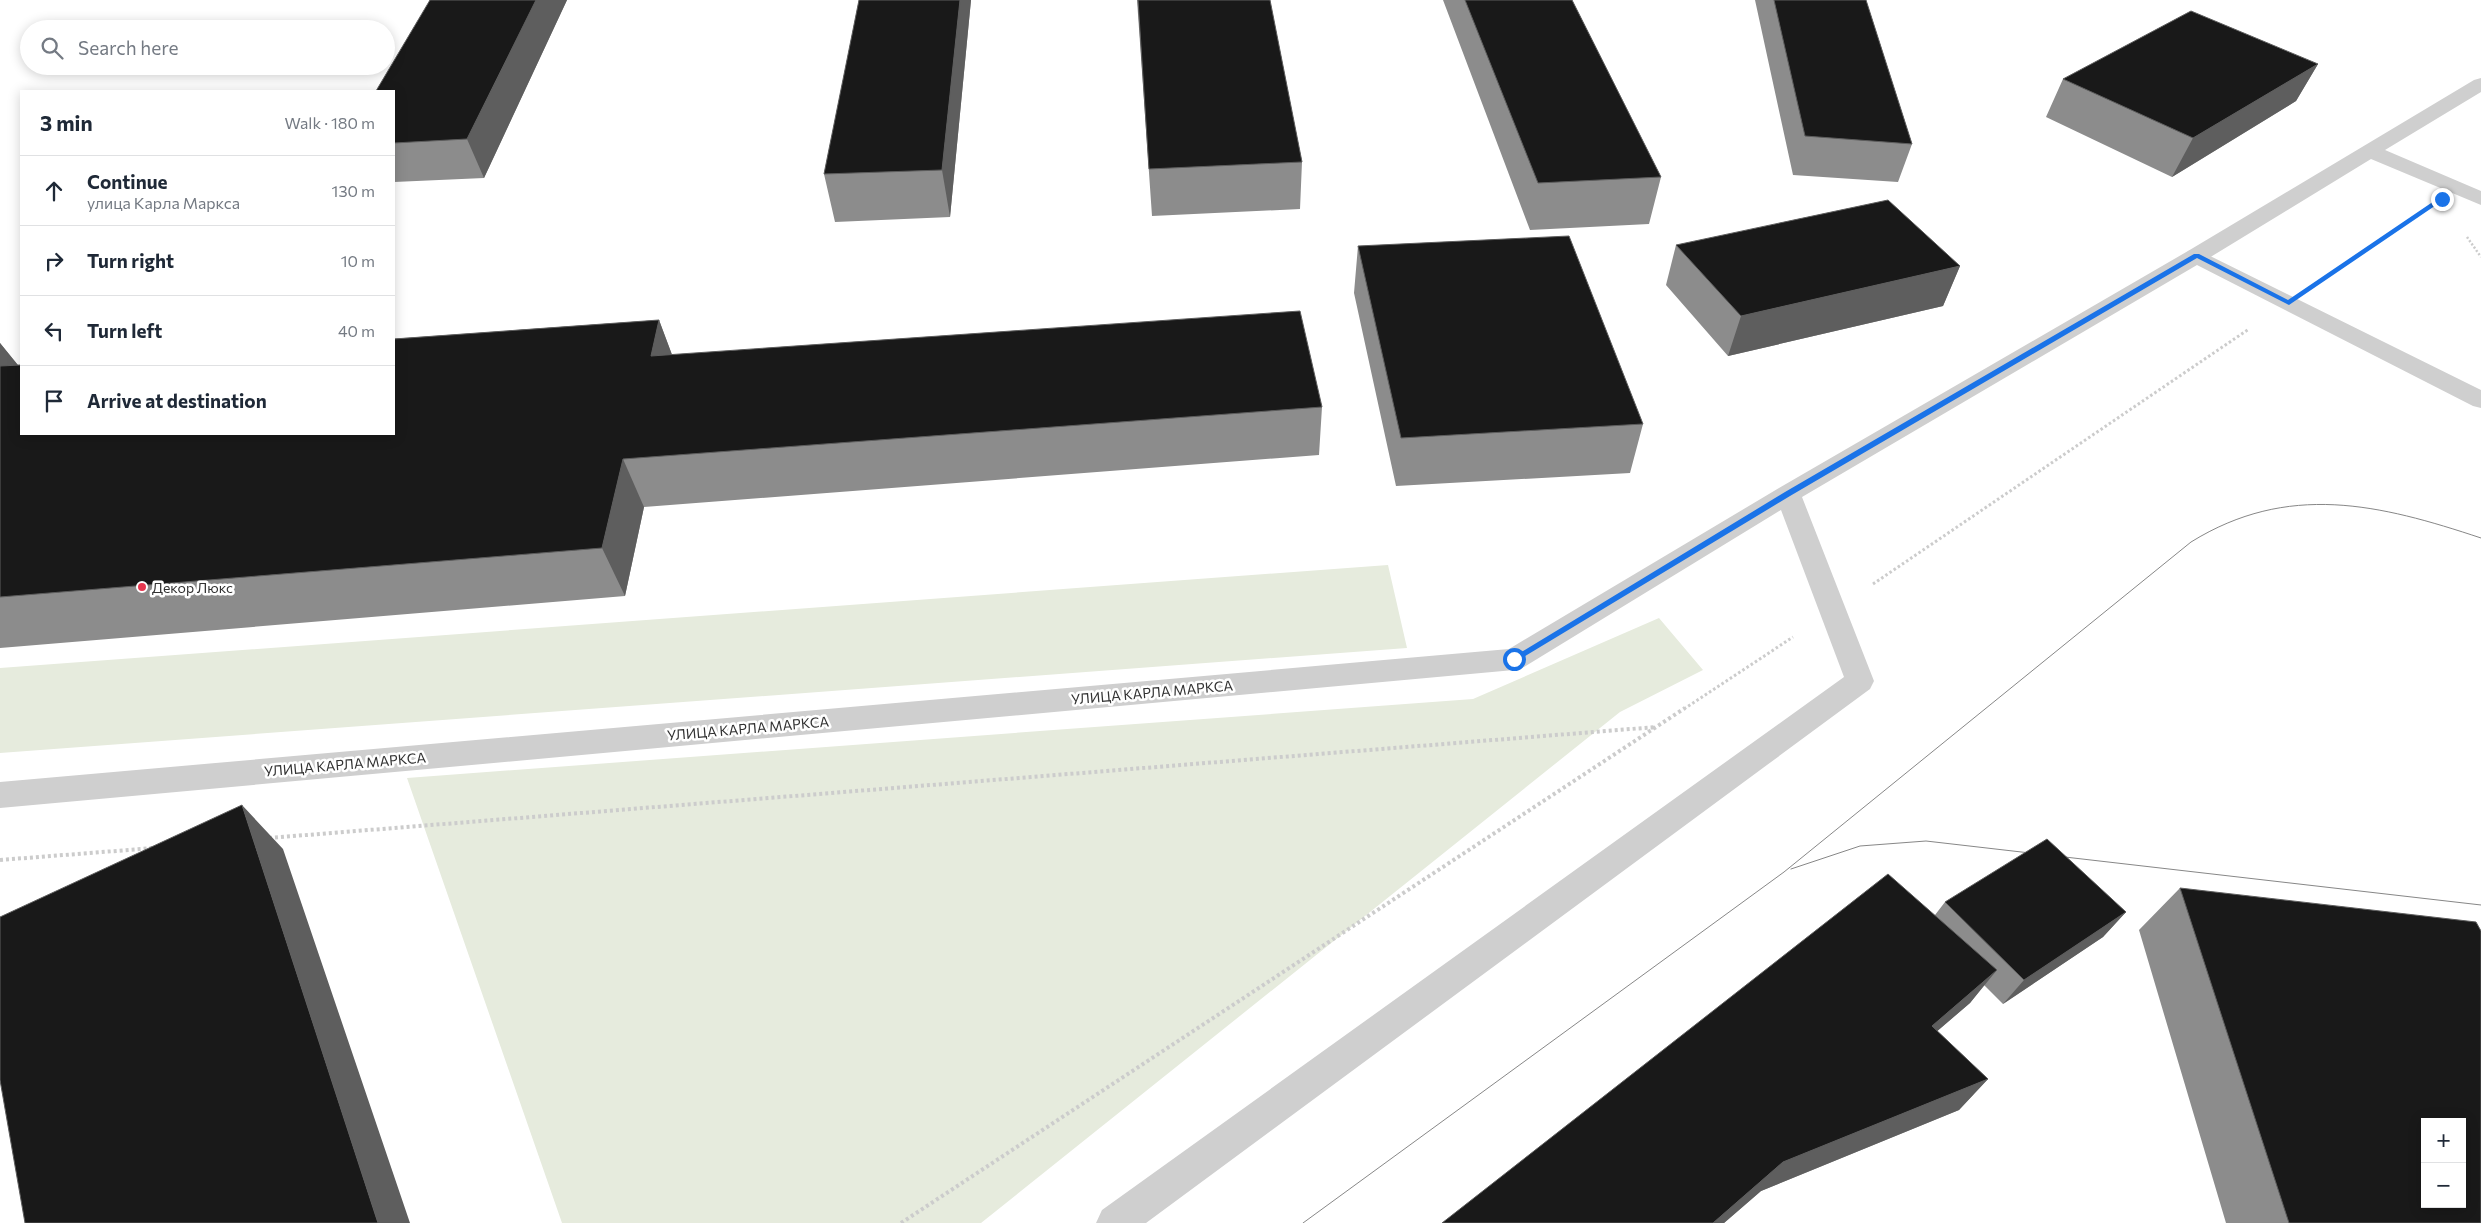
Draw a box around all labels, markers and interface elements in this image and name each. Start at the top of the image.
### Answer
search box [20,20,395,75]
icon: search [38,34,66,62]
text: Search here [78,36,178,59]
text: 3 min [40,110,93,135]
text: Walk · 180 m [285,113,375,132]
text: Continue [87,170,167,193]
icon: ahead [40,177,68,205]
text: 130 m [332,181,375,200]
route end [2431,188,2454,211]
text: улица Карла Маркса [87,193,240,212]
icon: right [40,247,68,275]
text: Turn right [87,249,174,272]
text: 10 m [341,251,375,270]
icon: left [40,317,68,345]
text: Turn left [87,319,162,342]
text: 40 m [338,321,375,340]
icon: arrive [40,387,68,415]
text: Arrive at destination [87,389,267,412]
place label: Декор Люкс [152,579,233,596]
marker: Декор Люкс [136,581,148,593]
route start [1503,648,1526,671]
street label: УЛИЦА КАРЛА МАРКСА [1070,676,1234,708]
street label: УЛИЦА КАРЛА МАРКСА [666,712,830,744]
street label: УЛИЦА КАРЛА МАРКСА [263,748,427,780]
map controls [2421,1118,2466,1208]
button: + [2421,1118,2466,1163]
button: − [2421,1163,2466,1208]

